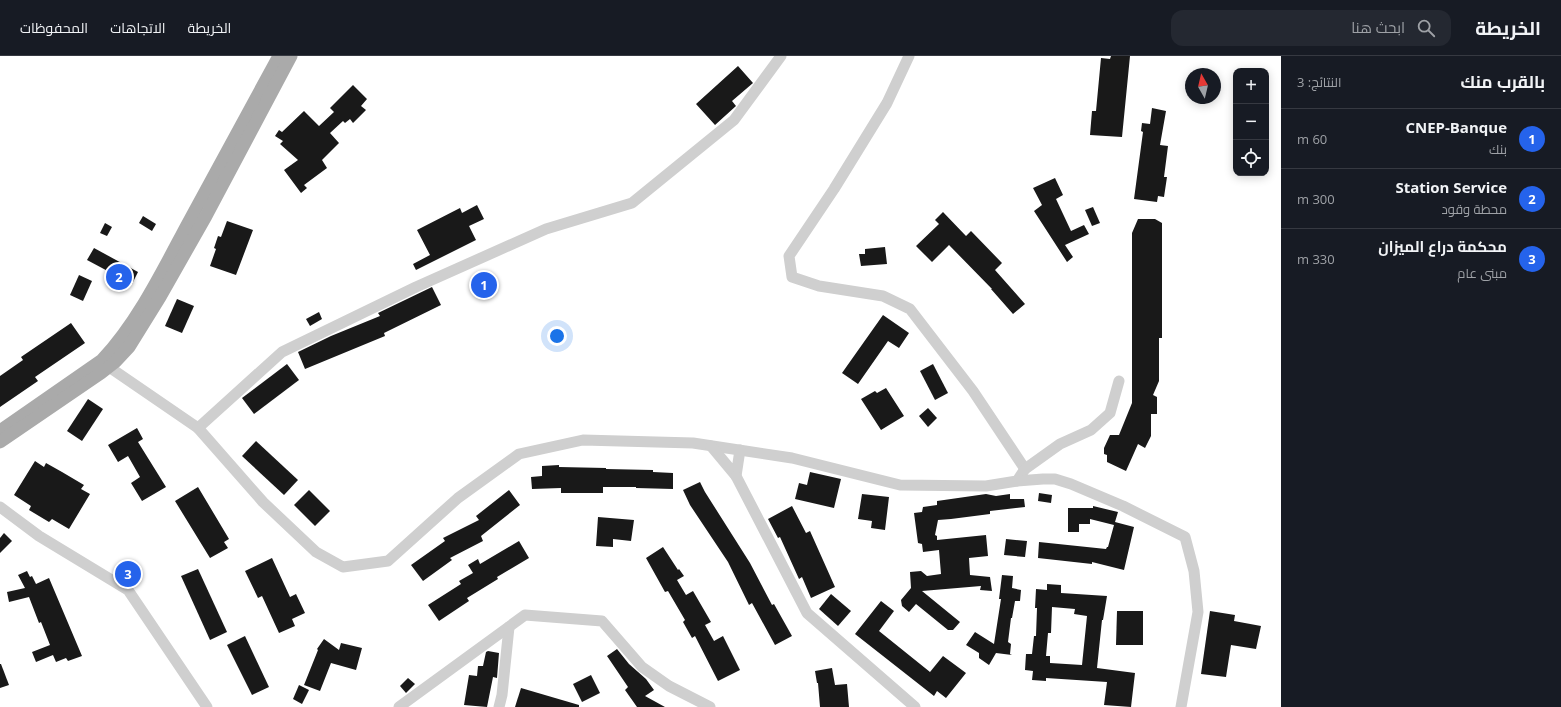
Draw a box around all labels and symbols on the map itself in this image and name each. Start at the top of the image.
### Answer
north arrow [1185,68,1221,104]
pin: 2 [106,262,132,292]
pin: 1 [471,270,497,300]
your location [547,326,567,346]
pin: 3 [115,559,141,589]

